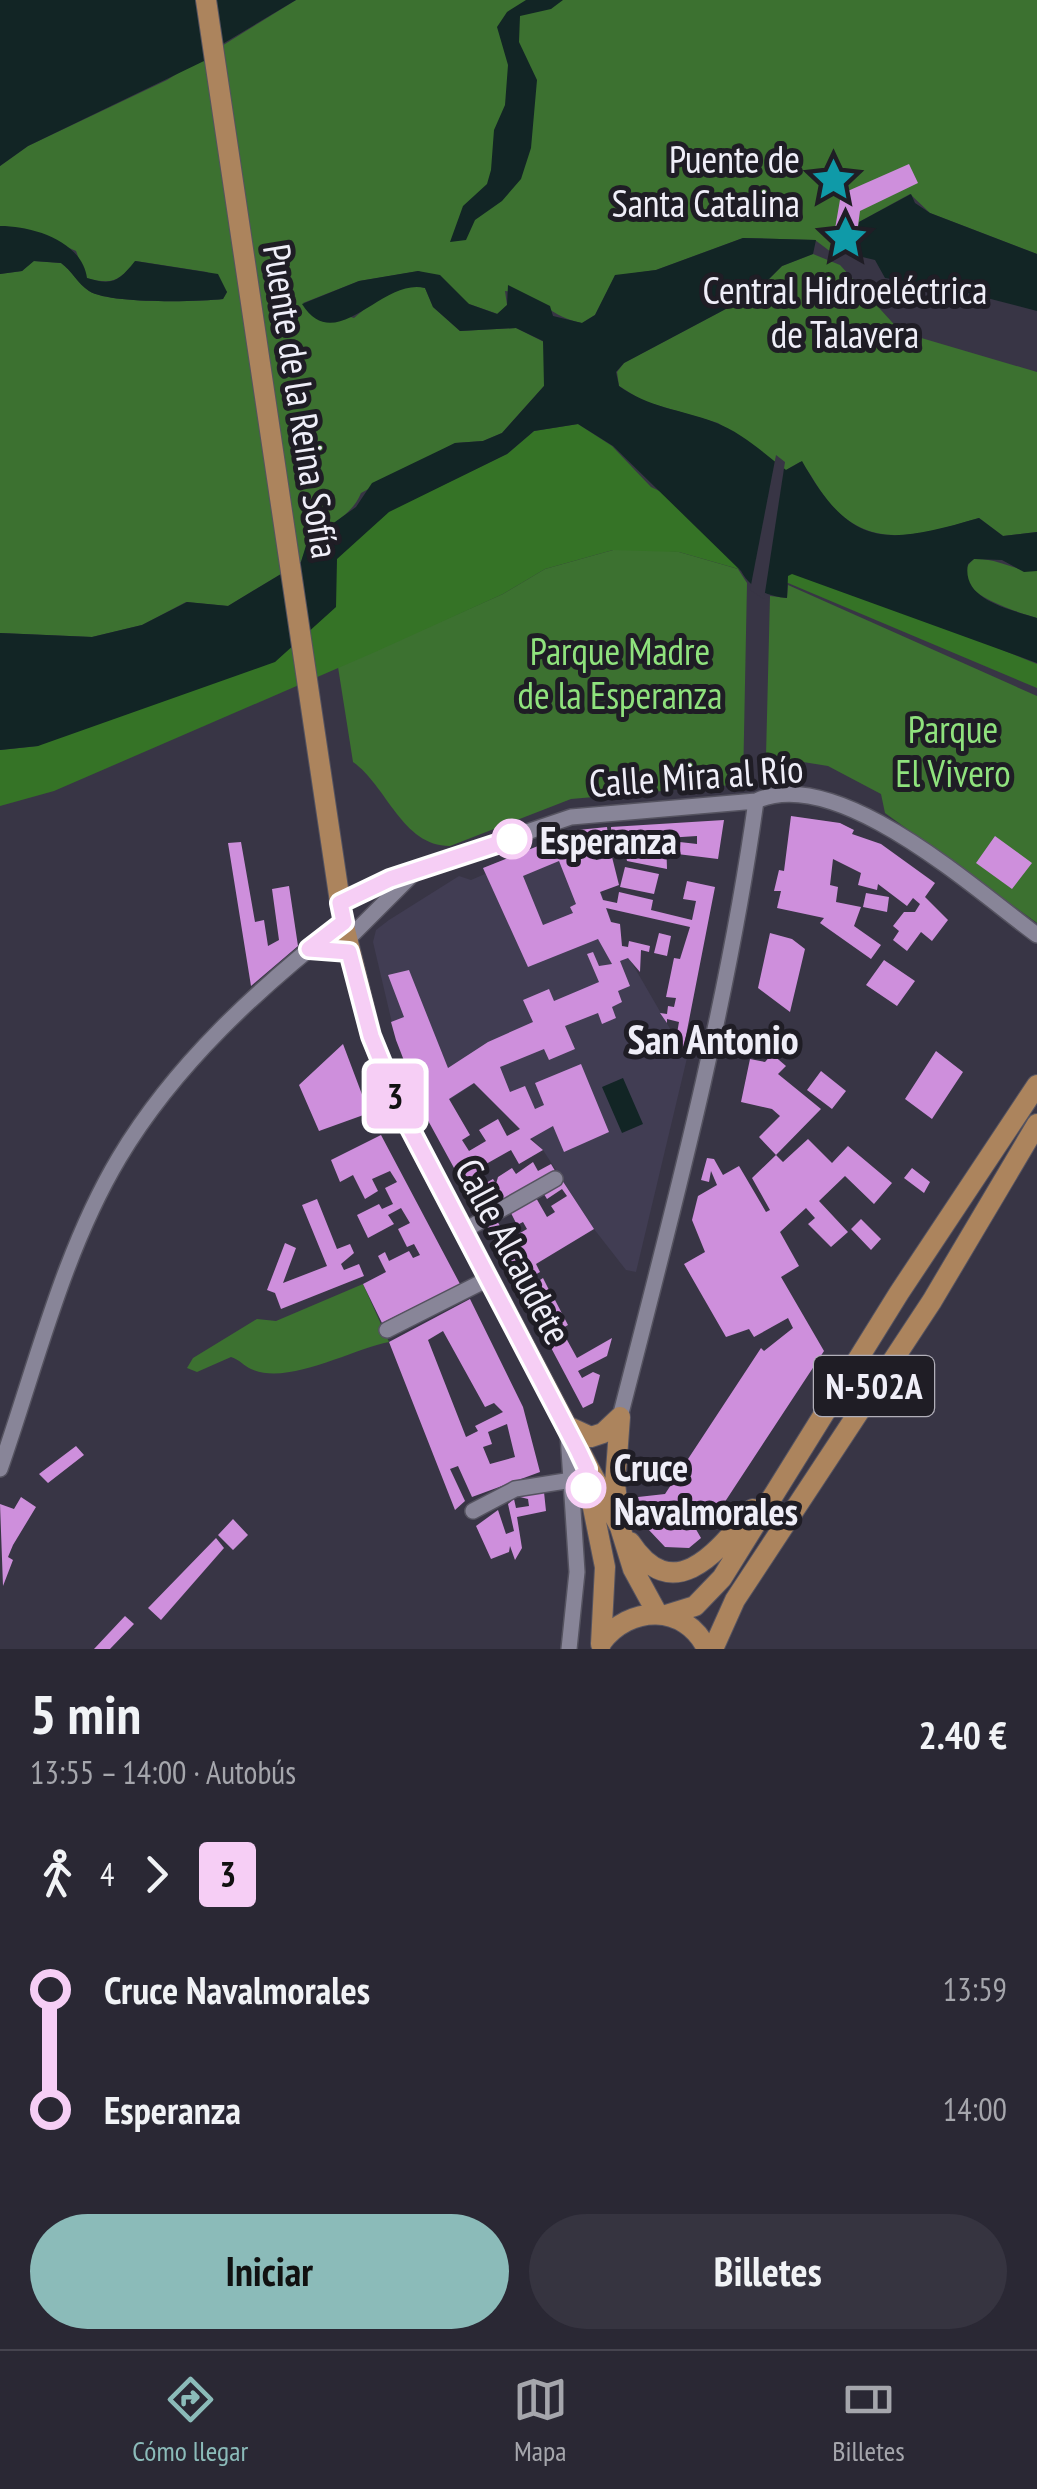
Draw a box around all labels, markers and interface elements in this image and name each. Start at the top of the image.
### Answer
place label: Puente de Santa Catalina [611,134,800,227]
place icon: Puente de Santa Catalina [809,156,857,204]
place icon: Central Hidroeléctrica de Talavera [821,213,869,261]
street label: Puente de la Reina Sofía [253,240,351,562]
place label: Central Hidroeléctrica de Talavera [703,265,987,358]
park label: Parque Madre de la Esperanza [518,626,722,719]
park label: Parque El Vivero [895,704,1011,797]
street label: Calle Mira al Río [587,743,805,807]
place label: Esperanza [540,815,677,864]
marker: Esperanza [493,820,531,858]
district label: San Antonio [627,1013,799,1065]
line badge: 3 [362,1064,428,1128]
text: 3 [387,1073,403,1119]
street label: Calle Alcaudete [445,1150,583,1352]
road number: N-502A [814,1356,934,1416]
place label: Cruce Navalmorales [614,1442,798,1535]
marker: Cruce Navalmorales [567,1469,605,1507]
text: 5 min [30,1678,141,1749]
text: 2.40 € [918,1710,1007,1759]
text: 13:55 – 14:00 · Autobús [30,1751,296,1793]
icon: walk [30,1847,85,1902]
icon: forward [129,1847,184,1902]
text: 3 [219,1851,236,1897]
text: 4 [100,1853,114,1895]
text: Cruce Navalmorales [104,1965,370,2014]
text: 13:59 [943,1968,1007,2010]
text: Esperanza [104,2085,241,2134]
text: 14:00 [943,2088,1007,2130]
button: Iniciar [30,2214,509,2329]
button: Billetes [529,2214,1007,2329]
tab: Cómo llegar [132,2372,248,2469]
tab: Mapa [513,2372,568,2469]
tab: Billetes [832,2372,905,2469]

